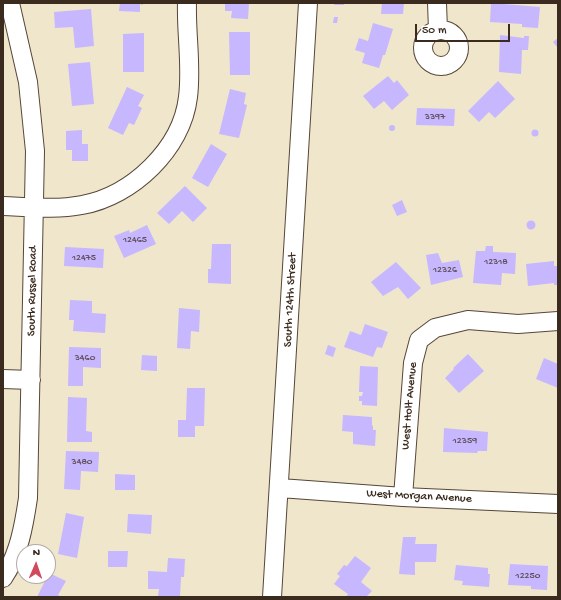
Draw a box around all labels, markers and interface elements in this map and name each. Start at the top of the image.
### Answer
scale bar [417,16,512,42]
text: 50 m [422,24,447,38]
house number: 3397 [425,111,445,123]
house number: 12465 [123,234,147,246]
street label: South Russel Road [25,246,41,336]
house number: 12475 [72,252,96,264]
street label: South 124th Street [281,253,301,347]
house number: 12318 [484,256,508,268]
house number: 12326 [433,264,457,276]
house number: 3460 [75,352,95,364]
street label: West Holt Avenue [399,361,421,451]
house number: 12359 [453,435,477,447]
house number: 3480 [71,456,93,468]
street label: West Morgan Avenue [366,487,472,507]
north arrow [16,544,56,584]
text: N [33,547,40,559]
house number: 12250 [516,570,540,582]

